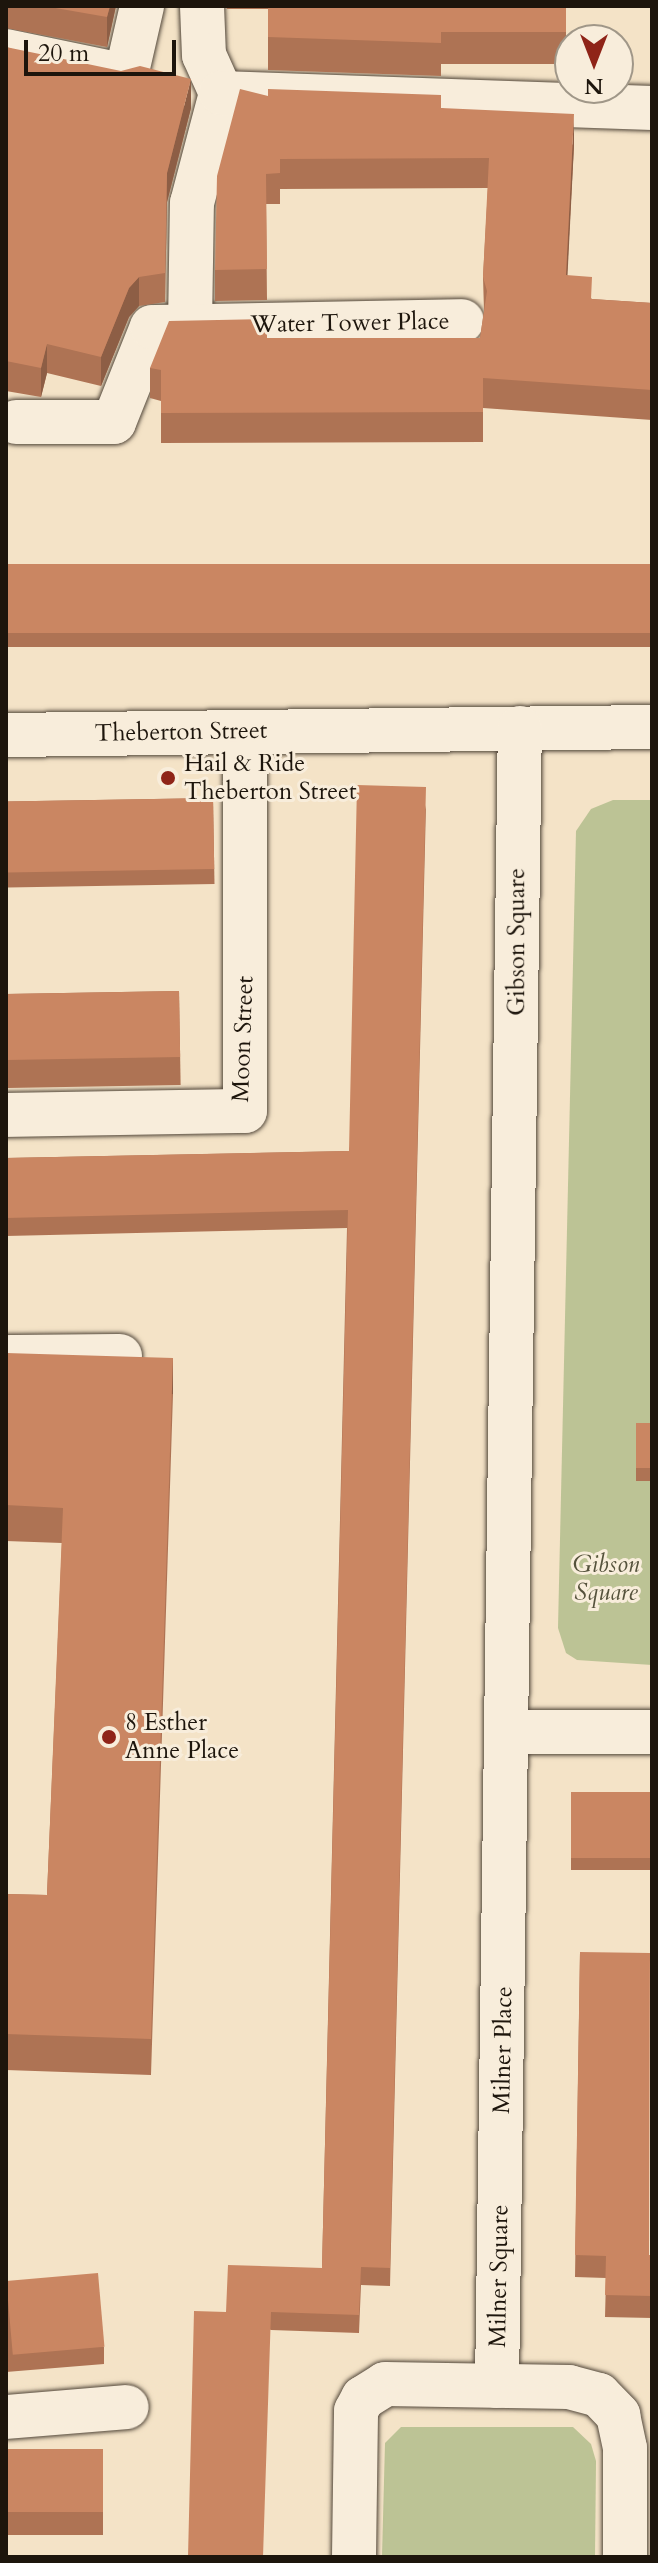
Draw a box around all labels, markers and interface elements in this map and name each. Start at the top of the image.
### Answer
scale bar [28,24,180,74]
north arrow [554,24,634,104]
text: 20 m [38,37,89,70]
text: N [584,71,604,101]
street label: Water Tower Place [250,307,450,339]
street label: Theberton Street [94,716,268,748]
place label: Hail & Ride Theberton Street [184,750,357,806]
marker: Hail & Ride Theberton Street [159,769,177,787]
street label: Gibson Square [503,868,531,1016]
street label: Moon Street [226,975,260,1103]
park label: Gibson Square [572,1551,640,1607]
place label: 8 Esther Anne Place [125,1709,239,1765]
marker: 8 Esther Anne Place [100,1728,118,1746]
street label: Milner Place [487,1986,519,2114]
street label: Milner Square [483,2204,515,2348]

